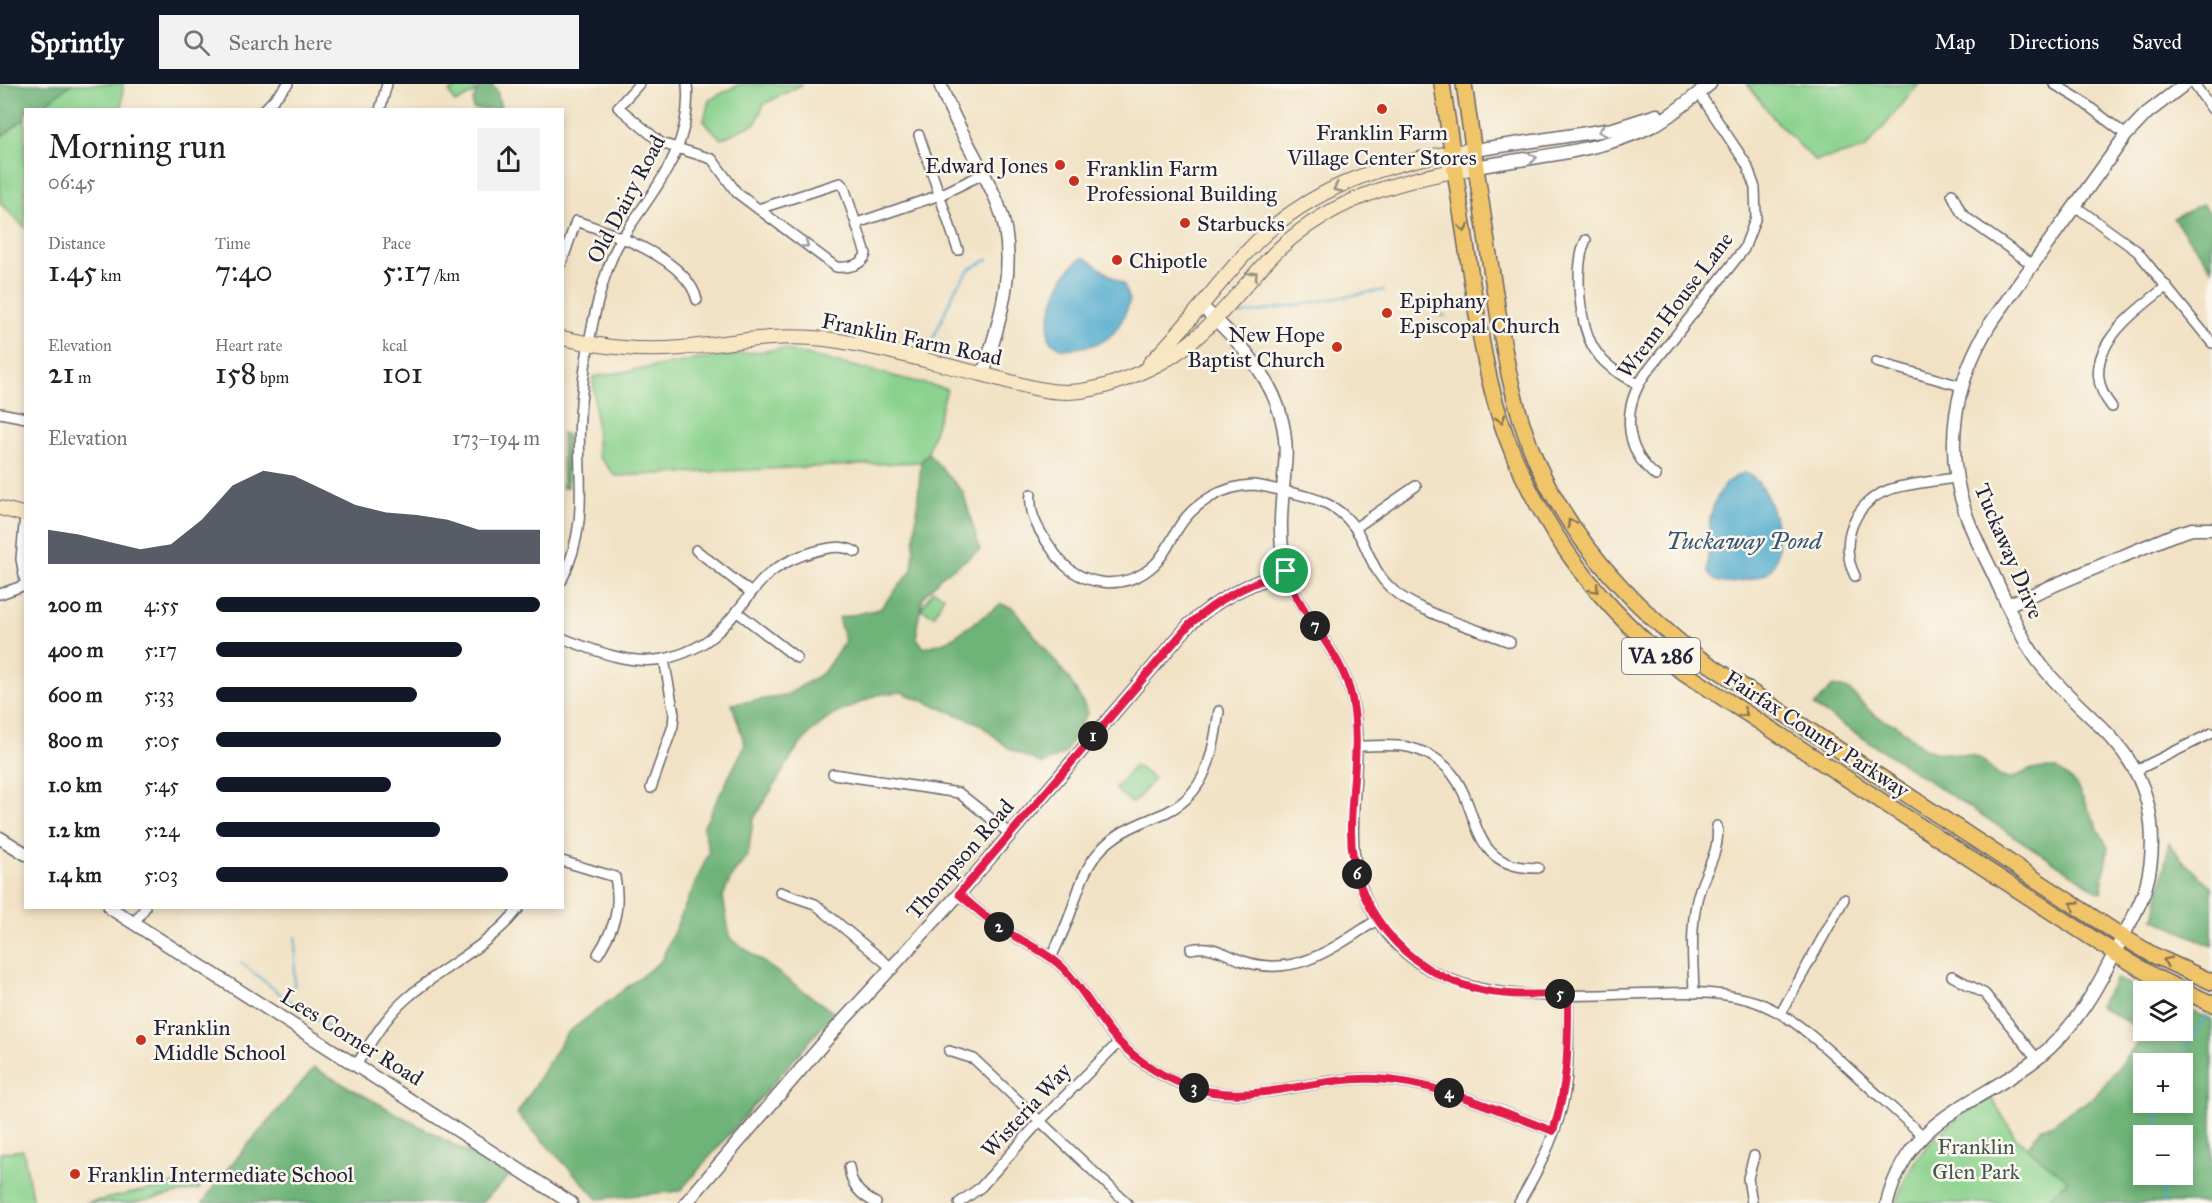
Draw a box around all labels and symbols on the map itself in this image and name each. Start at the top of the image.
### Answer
marker: Franklin Farm Village Center Stores [1375,102,1389,116]
place label: Franklin Farm Village Center Stores [1286,119,1477,171]
one-way arrow [1598,124,1608,137]
street label: Old Dairy Road [581,130,671,268]
place label: Edward Jones [925,152,1048,179]
one-way arrow [1529,152,1538,164]
place label: Franklin Farm Professional Building [1086,155,1277,207]
marker: Edward Jones [1053,158,1067,172]
marker: Franklin Farm Professional Building [1067,174,1081,188]
one-way arrow [1333,180,1344,192]
place label: Starbucks [1197,210,1285,237]
marker: Starbucks [1178,216,1192,230]
one-way arrow [1457,224,1469,233]
street label: Wrenn House Lane [1611,227,1739,383]
one-way arrow [798,237,809,248]
place label: Chipotle [1129,247,1207,274]
marker: Chipotle [1110,253,1124,267]
one-way arrow [1247,271,1258,282]
place label: Epiphany Episcopal Church [1399,287,1560,339]
marker: Epiphany Episcopal Church [1380,306,1394,320]
street label: Franklin Farm Road [819,307,1005,371]
place label: New Hope Baptist Church [1187,321,1325,373]
marker: New Hope Baptist Church [1330,340,1344,354]
one-way arrow [1494,414,1506,424]
street label: Tuckaway Drive [1968,479,2050,623]
one-way arrow [1567,519,1578,530]
water label: Tuckaway Pond [1666,526,1823,556]
pin [1260,545,1311,596]
one-way arrow [1588,582,1599,593]
pin: 7 [1300,611,1330,641]
road number: VA 286 [1622,638,1700,674]
street label: Fairfax County Parkway [1720,664,1915,804]
one-way arrow [1737,706,1748,717]
pin: 1 [1078,721,1108,751]
street label: Thompson Road [900,793,1020,925]
pin: 6 [1342,859,1372,889]
one-way arrow [2070,901,2081,912]
pin: 2 [984,912,1014,942]
one-way arrow [2162,957,2173,969]
pin: 5 [1545,979,1575,1009]
street label: Lees Corner Road [276,982,428,1092]
place label: Franklin Middle School [153,1014,286,1066]
marker: Franklin Middle School [134,1033,148,1047]
street label: Wisteria Way [975,1057,1077,1163]
pin: 3 [1179,1073,1209,1103]
pin: 4 [1434,1078,1464,1108]
park label: Franklin Glen Park [1932,1133,2021,1185]
place label: Franklin Intermediate School [87,1161,354,1188]
marker: Franklin Intermediate School [68,1167,82,1181]

